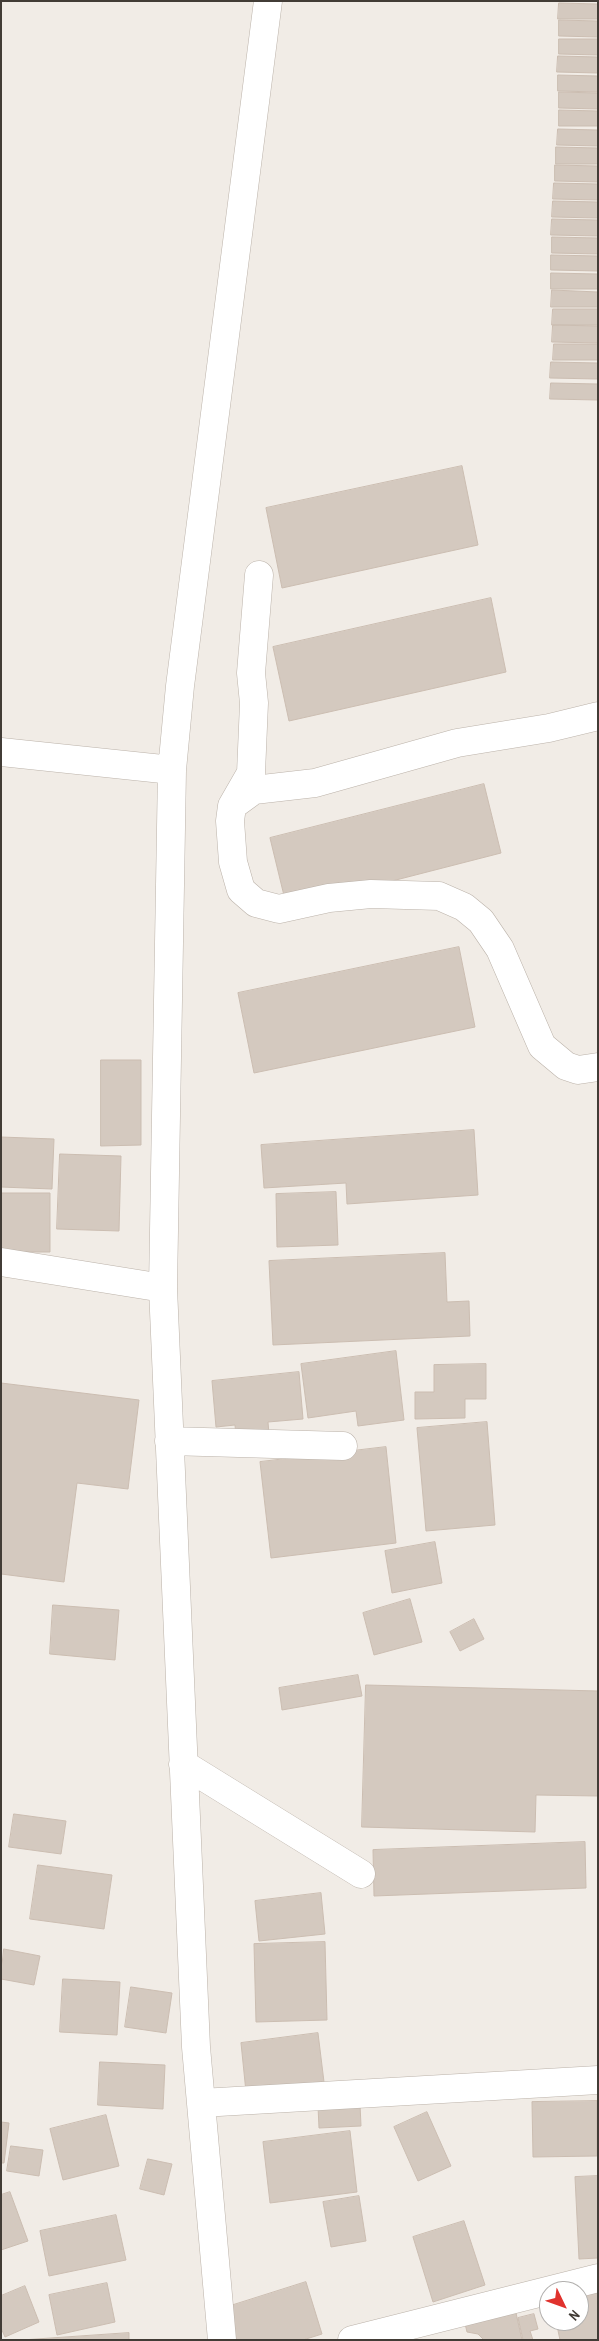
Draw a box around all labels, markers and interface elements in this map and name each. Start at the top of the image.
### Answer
north arrow [539,2281,589,2331]
text: N [565,2306,584,2324]

